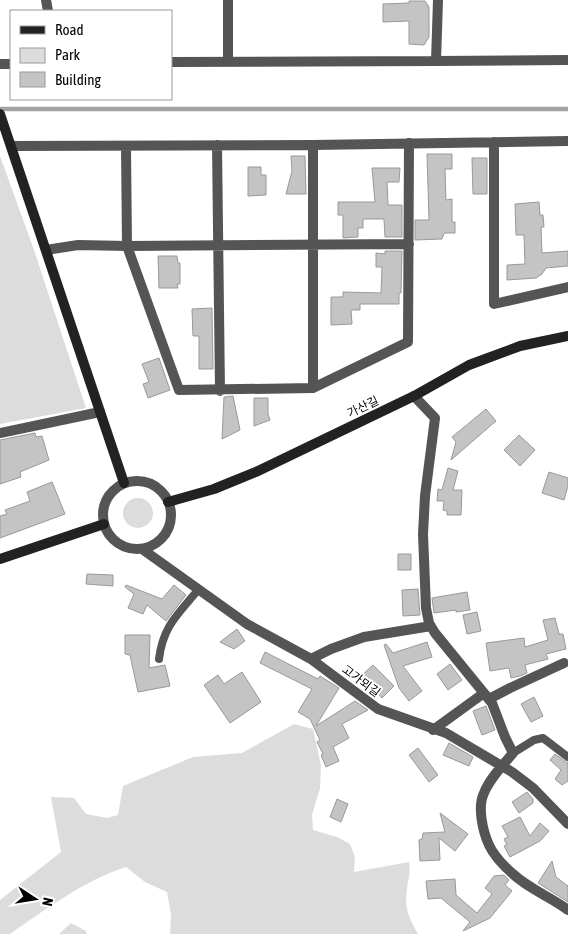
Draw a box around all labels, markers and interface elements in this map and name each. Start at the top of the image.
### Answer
legend [10,10,172,100]
text: Road [55,21,84,38]
text: Park [55,46,80,63]
text: Building [55,71,101,88]
street label: 가산길 [345,393,381,421]
street label: 고가뫼길 [339,662,383,700]
north arrow [10,874,60,924]
text: N [39,896,56,907]

